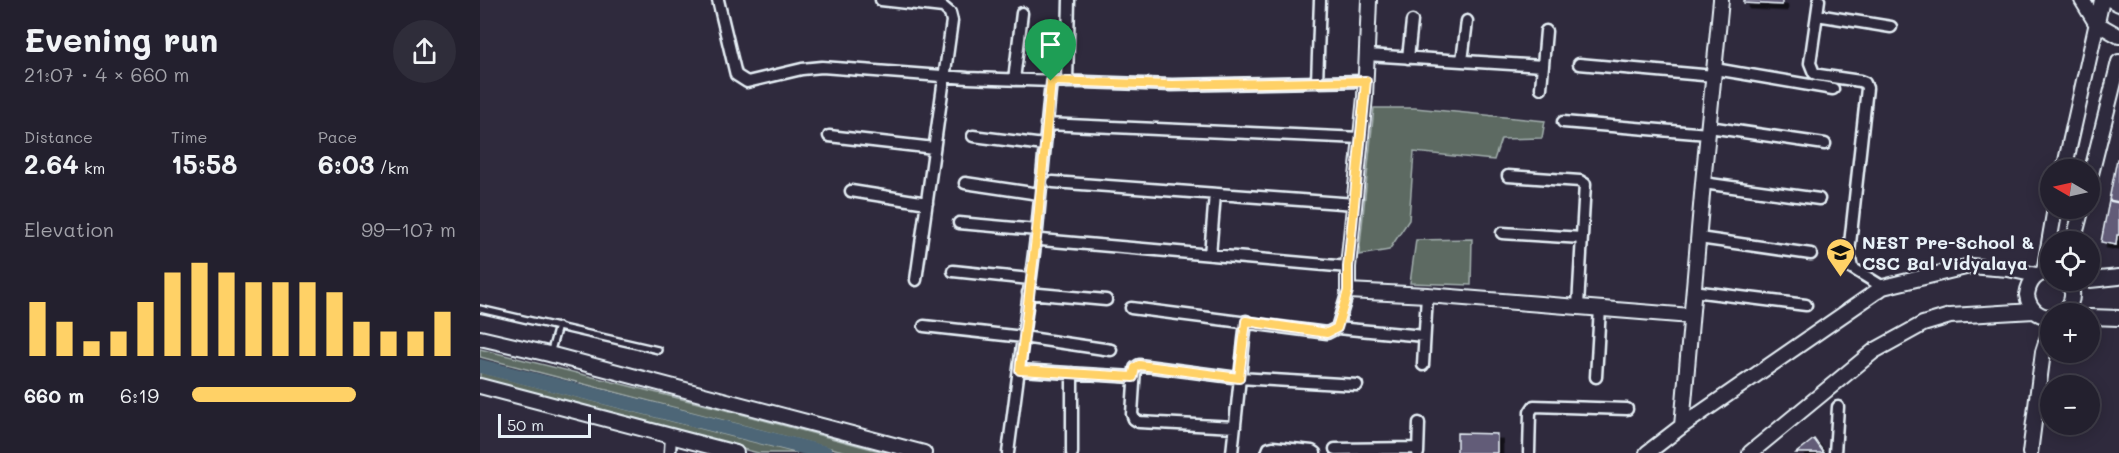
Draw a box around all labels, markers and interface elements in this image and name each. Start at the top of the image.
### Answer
text: Evening run [24,17,218,60]
pin [1025,19,1076,81]
button: share [393,20,456,83]
icon: arrive [1034,28,1067,61]
text: 21:07 · 4 × 660 m [24,61,189,87]
text: Distance [24,126,93,147]
text: Time [171,126,207,147]
text: Pace [318,126,357,147]
text: 2.64 [24,147,79,181]
text: 15:58 [171,147,237,181]
text: 6:03 [318,147,374,181]
text: km [79,157,105,178]
text: /km [374,157,409,178]
north arrow [2040,159,2100,219]
map controls [2040,159,2100,435]
text: Elevation [24,216,114,242]
text: 99–107 m [361,216,456,242]
place label: NEST Pre-School & CSC Bal Vidyalaya [1862,230,2035,275]
button: locate [2040,231,2100,291]
school or university icon: NEST Pre-School & CSC Bal Vidyalaya [1825,236,1857,278]
button: + [2040,303,2100,363]
button: − [2040,375,2100,435]
text: 660 m [24,382,84,408]
text: 6:19 [120,382,159,408]
scale bar [498,411,591,438]
text: 50 m [507,414,544,435]

